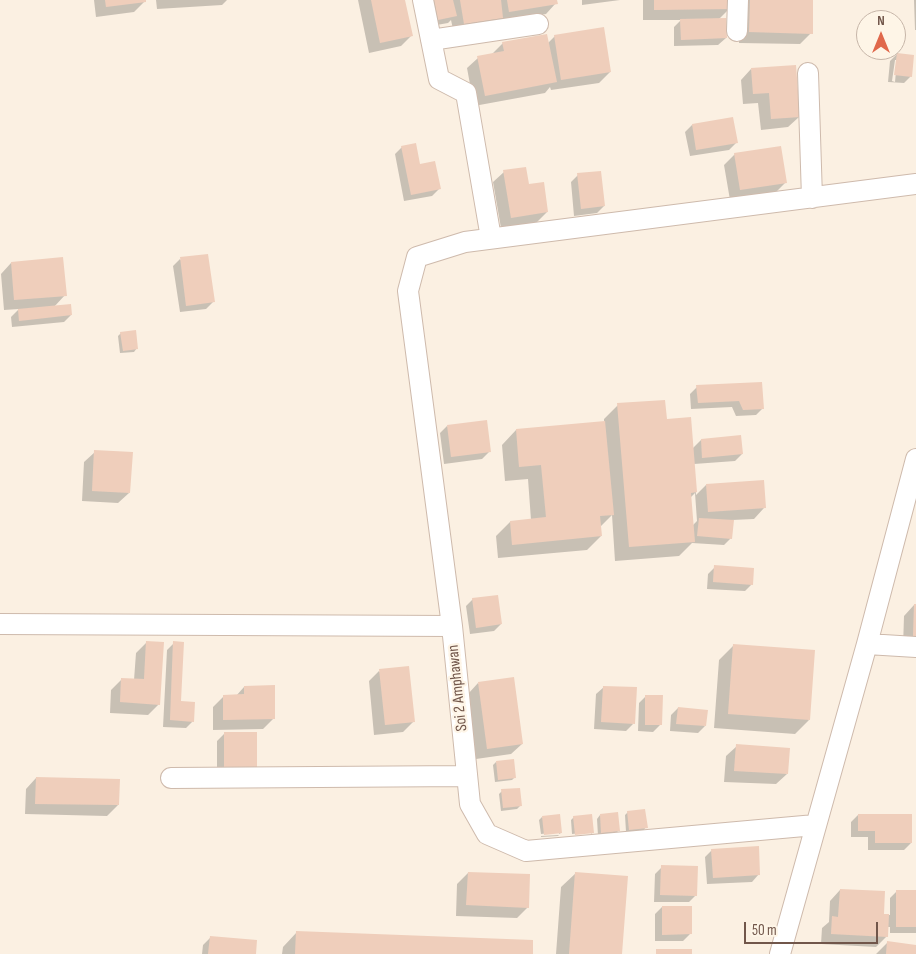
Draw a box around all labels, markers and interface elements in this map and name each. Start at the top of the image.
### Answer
north arrow [856,10,906,60]
text: N [877,12,885,29]
street label: Soi 2 Amphawan [444,644,472,732]
scale bar [746,912,880,944]
text: 50 m [752,921,777,940]

